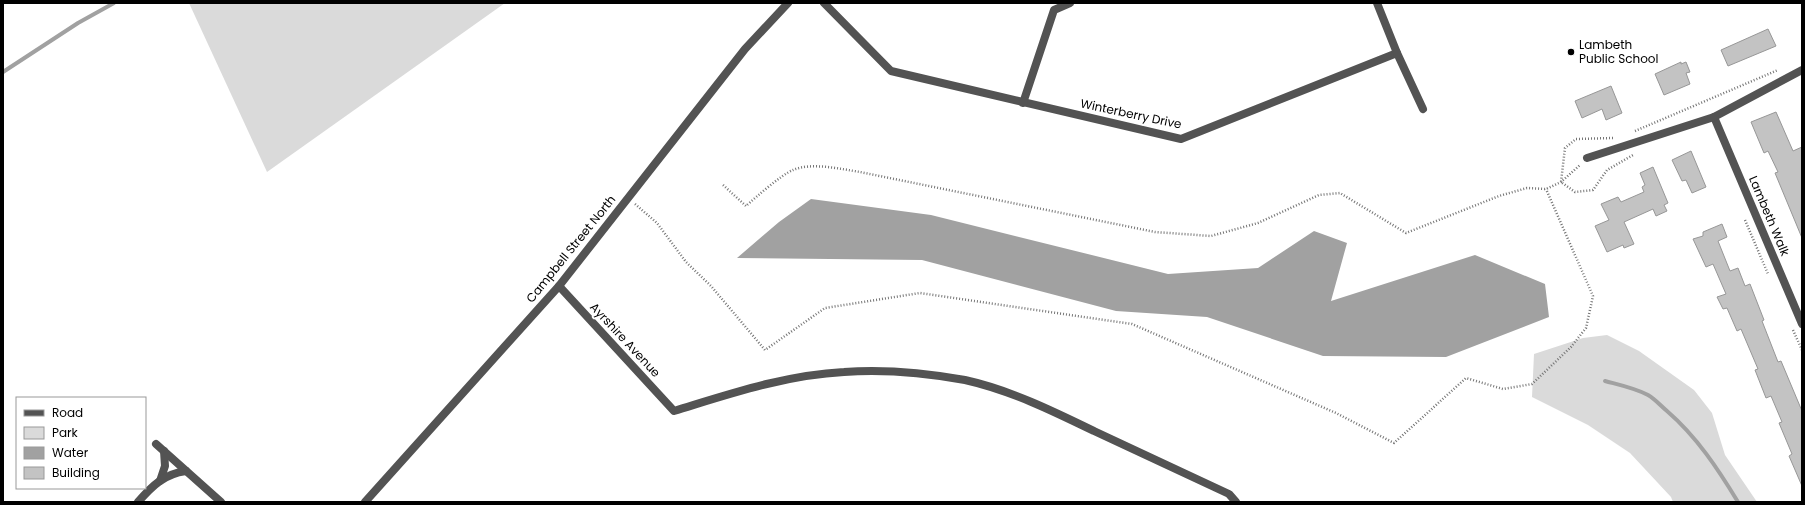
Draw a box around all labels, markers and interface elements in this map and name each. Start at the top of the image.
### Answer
place label: Lambeth Public School [1579,36,1659,67]
marker: Lambeth Public School [1566,47,1576,57]
street label: Winterberry Drive [1079,94,1183,133]
street label: Lambeth Walk [1745,173,1794,259]
street label: Campbell Street North [522,191,619,306]
street label: Ayrshire Avenue [586,299,664,381]
legend [16,397,146,489]
text: Road [52,404,83,421]
text: Park [52,424,79,441]
text: Water [52,444,89,461]
text: Building [52,464,100,481]

